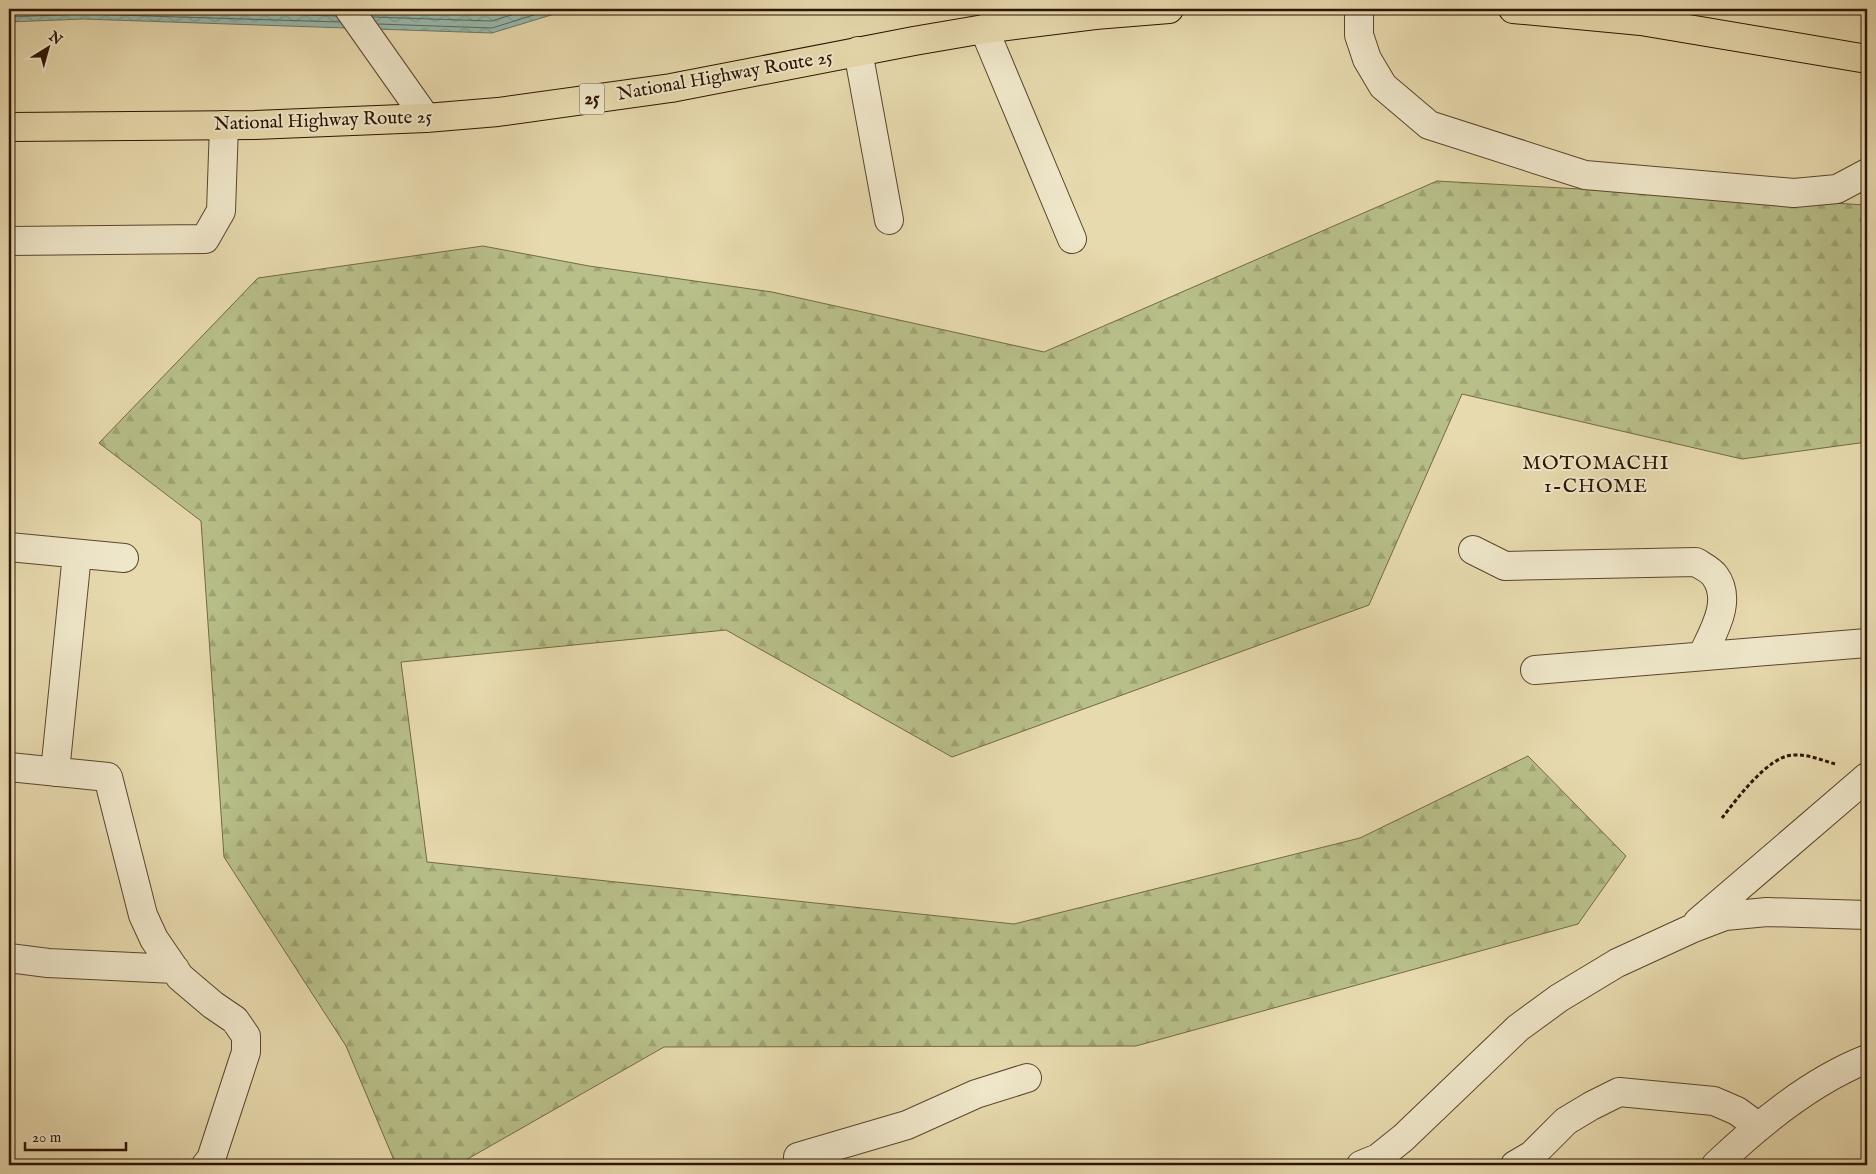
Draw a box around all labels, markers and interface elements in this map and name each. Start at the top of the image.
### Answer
north arrow [22,22,72,72]
text: N [44,27,65,49]
street label: National Highway Route 25 [615,45,835,107]
road number: 25 [580,84,604,115]
street label: National Highway Route 25 [213,105,433,137]
district label: MOTOMACHI 1-CHOME [1522,451,1670,499]
scale bar [25,1119,126,1151]
text: 20 m [32,1128,62,1147]

